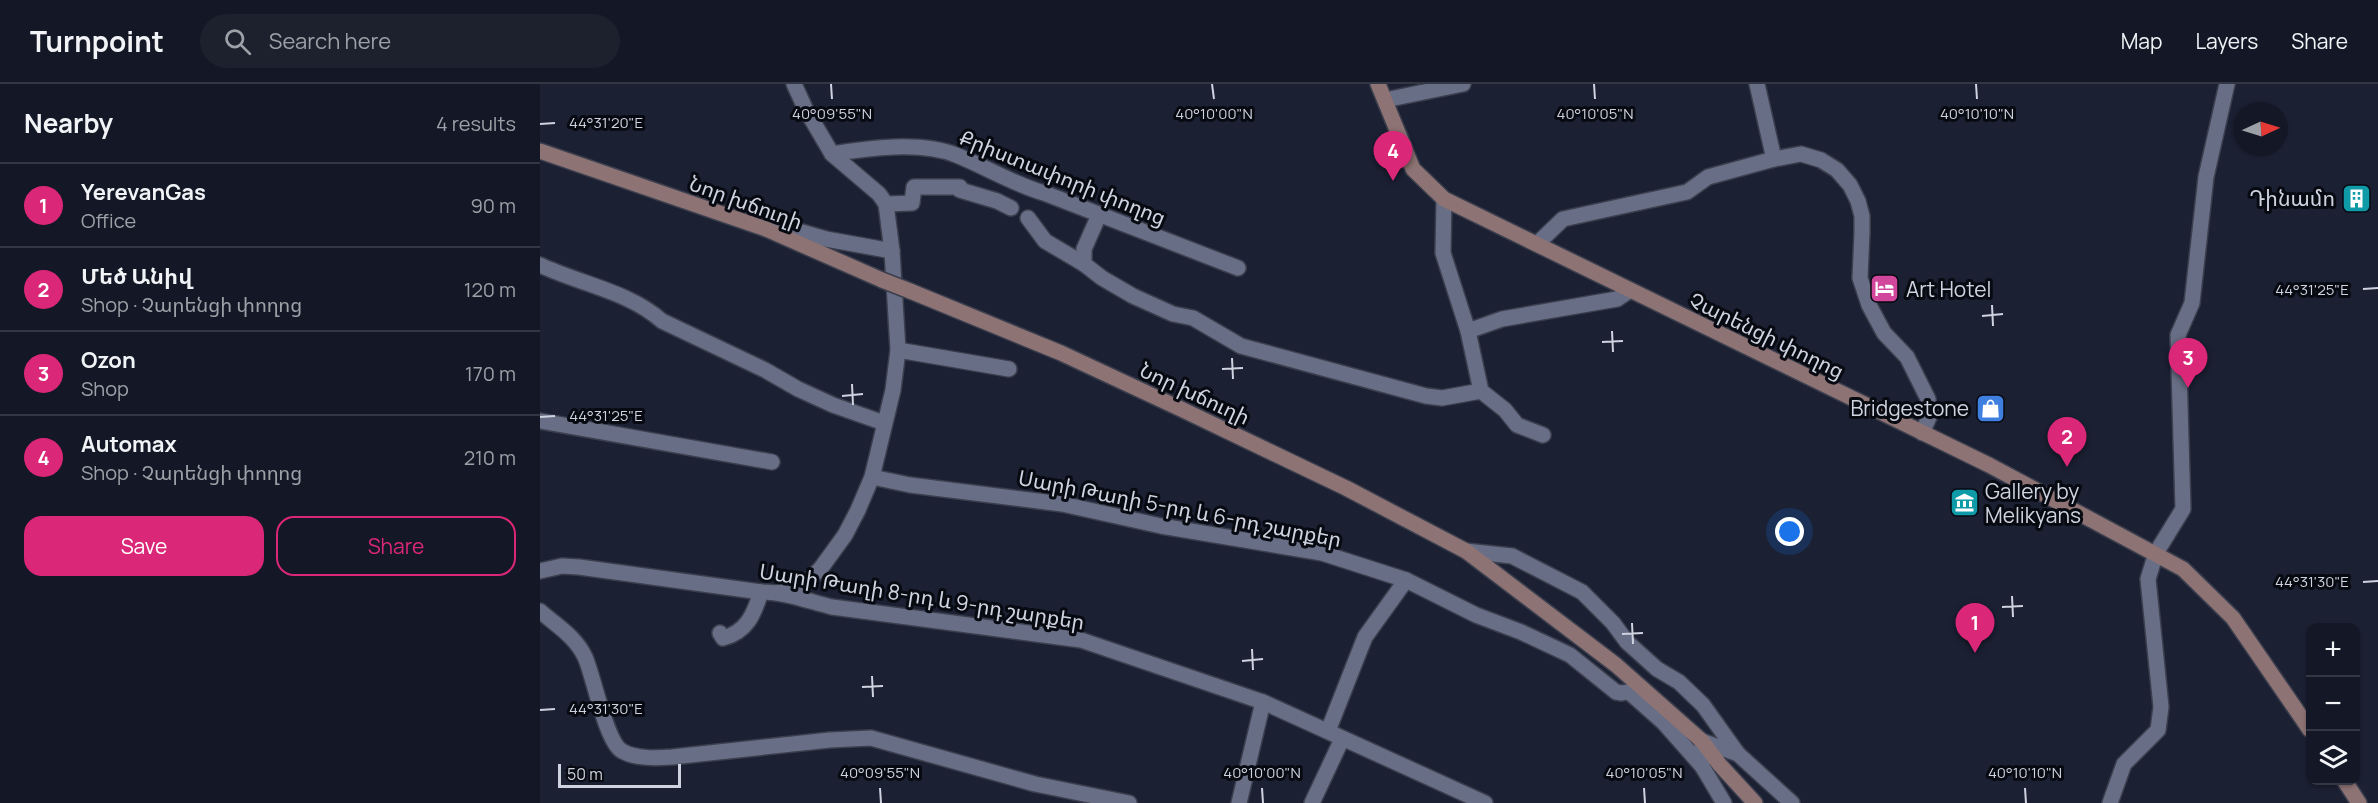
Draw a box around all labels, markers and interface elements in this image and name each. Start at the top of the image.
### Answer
search box [200,14,620,68]
text: Turnpoint [30,22,164,60]
icon: search [221,25,254,58]
text: Search here [269,26,391,56]
text: Map [2121,27,2162,55]
text: Layers [2195,27,2258,55]
text: Share [2291,27,2348,55]
north arrow [2234,102,2288,156]
text: 40°09'55"N [792,103,872,124]
text: 40°10'00"N [1175,103,1253,124]
text: 40°10'05"N [1557,103,1633,124]
text: 40°10'10"N [1940,103,2014,124]
text: Nearby [24,105,113,141]
text: 4 results [436,110,516,137]
text: 44°31'20"E [569,112,643,133]
street label: Քրիստափորի փողոց [956,123,1170,231]
pin: 4 [1374,132,1412,181]
street label: Նոր խճուղի [686,169,806,235]
text: YerevanGas [81,177,206,207]
building icon: Դինամո [2340,182,2372,214]
place label: Դինամո [2249,184,2335,212]
text: 1 [39,192,48,219]
text: 90 m [470,192,516,219]
text: Office [81,207,136,234]
text: Մեծ Անիվ [81,261,192,291]
hotel icon: Art Hotel [1869,273,1901,305]
place label: Art Hotel [1906,275,1991,303]
text: 2 [38,276,49,303]
text: 120 m [464,276,516,303]
text: 44°31'25"E [2275,279,2349,300]
street label: Չարենցի փողոց [1685,285,1849,385]
text: Shop · Չարենցի փողոց [81,291,302,318]
pin: 3 [2168,338,2208,388]
text: Ozon [81,345,136,375]
street label: Նոր խճուղի [1135,355,1255,431]
text: 3 [38,360,49,387]
text: 170 m [465,360,516,387]
text: Shop [81,375,129,402]
shop icon: Bridgestone [1974,392,2006,424]
place label: Bridgestone [1850,394,1969,422]
text: 44°31'25"E [569,405,643,426]
pin: 2 [2048,418,2086,467]
text: Automax [81,429,177,459]
text: 4 [37,444,50,471]
text: 210 m [464,444,516,471]
text: Shop · Չարենցի փողոց [81,459,302,486]
street label: Սարի Թաղի 5-րդ և 6-րդ շարքեր [1016,463,1344,553]
place label: Gallery by Melikyans [1985,477,2081,529]
museum icon: Gallery by Melikyans [1948,487,1980,519]
button: Save [24,516,264,576]
button: Share [276,516,516,576]
your location [1775,517,1804,546]
street label: Սարի Թաղի 8-րդ և 9-րդ շարքեր [757,556,1087,636]
text: 44°31'30"E [2275,571,2349,592]
pin: 1 [1956,604,1994,653]
map controls [2306,623,2360,785]
button: + [2306,623,2360,677]
button: − [2306,677,2360,731]
text: 44°31'30"E [569,698,643,719]
button: layers [2306,731,2360,785]
scale bar [558,761,681,788]
text: 40°09'55"N [840,762,920,783]
text: 40°10'00"N [1223,762,1301,783]
text: 40°10'05"N [1606,762,1682,783]
text: 40°10'10"N [1988,762,2062,783]
text: 50 m [567,763,603,785]

